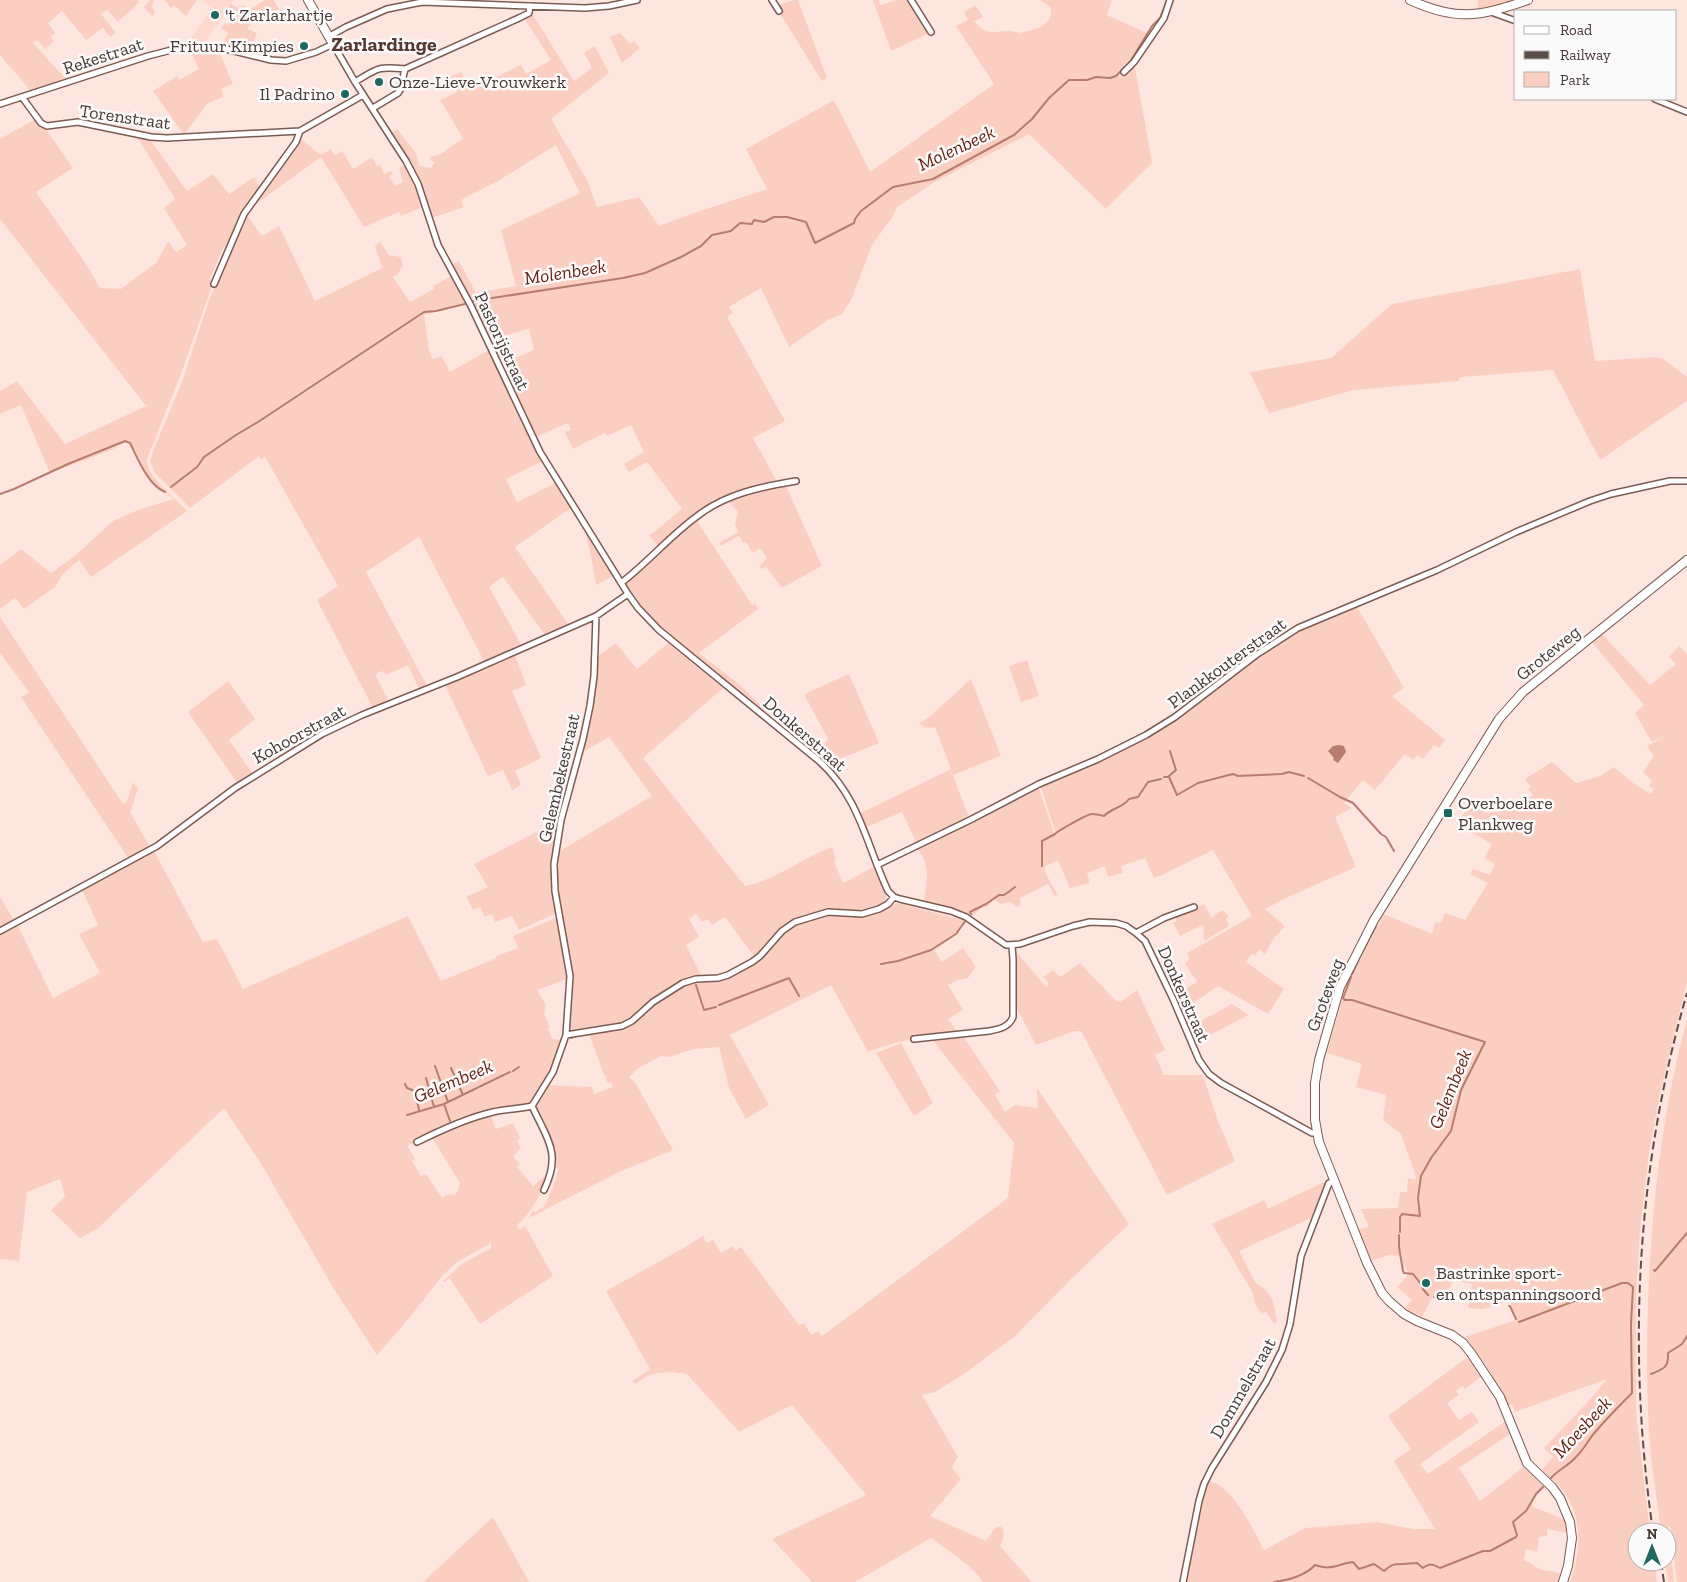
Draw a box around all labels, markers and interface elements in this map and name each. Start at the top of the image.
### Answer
place label: 't Zarlarhartje [225,4,333,26]
marker: 't Zarlarhartje [209,9,221,21]
legend [1514,10,1677,100]
text: Road [1560,21,1593,39]
district label: Zarlardinge [331,32,437,56]
street label: Rekestraat [60,33,146,79]
place label: Frituur Kimpies [170,35,294,57]
marker: Frituur Kimpies [298,40,310,52]
text: Railway [1560,46,1611,64]
place label: Onze-Lieve-Vrouwkerk [389,71,567,93]
text: Park [1560,71,1590,89]
marker: Onze-Lieve-Vrouwkerk [373,76,385,88]
place label: Il Padrino [259,83,335,105]
marker: Il Padrino [339,88,351,100]
street label: Torenstraat [78,100,172,134]
water label: Molenbeek [914,120,998,176]
water label: Molenbeek [523,254,607,290]
street label: Pastorijstraat [470,288,535,394]
street label: Plankkouterstraat [1164,613,1291,713]
street label: Groteweg [1511,620,1585,686]
street label: Donkerstraat [759,692,852,776]
street label: Kohoorstraat [249,699,350,769]
street label: Gelembekestraat [533,711,585,845]
place label: Overboelare Plankweg [1458,792,1553,835]
marker: Overboelare Plankweg [1442,807,1454,819]
street label: Donkerstraat [1153,942,1215,1046]
street label: Groteweg [1302,955,1348,1035]
water label: Gelembeek [1424,1046,1476,1132]
water label: Gelembeek [410,1054,496,1108]
place label: Bastrinke sport- en ontspanningsoord [1436,1262,1601,1305]
marker: Bastrinke sport- en ontspanningsoord [1420,1277,1432,1289]
street label: Dommelstraat [1205,1334,1281,1442]
water label: Moesbeek [1548,1391,1616,1463]
north arrow [1627,1522,1677,1572]
text: N [1647,1526,1658,1543]

